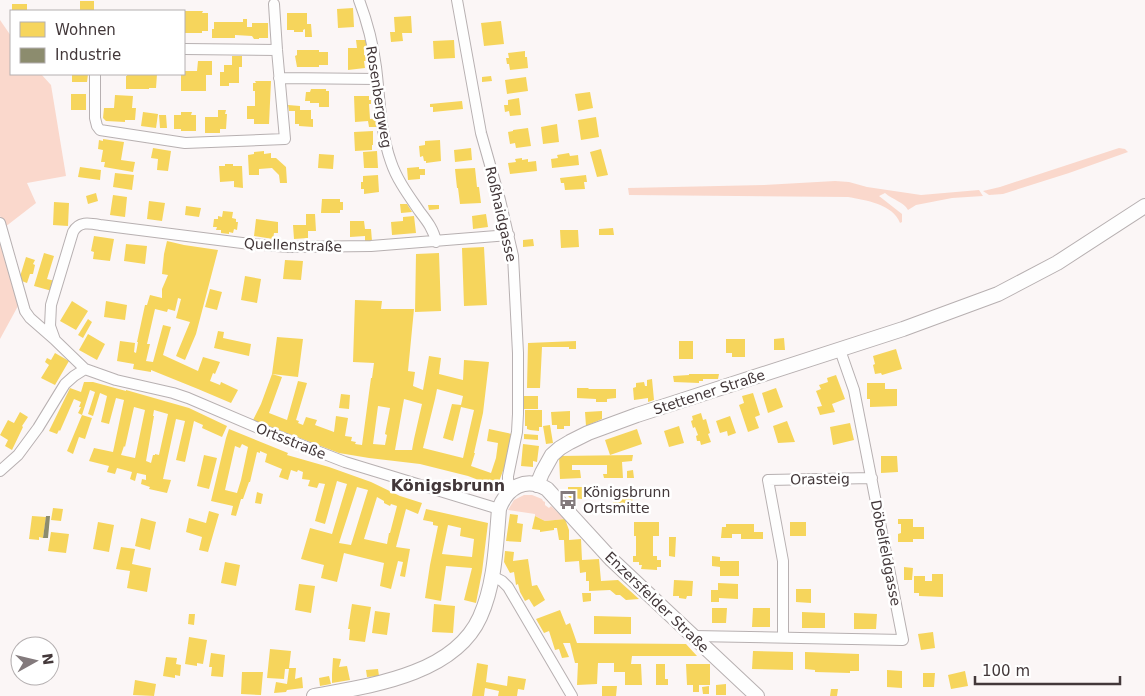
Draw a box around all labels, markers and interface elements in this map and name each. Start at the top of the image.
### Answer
legend [10,10,185,75]
text: Wohnen [55,21,116,39]
street label: Rosenbergweg [363,45,395,149]
text: Industrie [55,46,121,64]
street label: Roßhaidgasse [482,165,520,263]
street label: Quellenstraße [244,235,342,255]
street label: Stettener Straße [651,366,767,418]
street label: Ortsstraße [254,420,328,462]
street label: Orasteig [790,470,850,488]
district label: Königsbrunn [391,476,505,495]
place label: Königsbrunn Ortsmitte [583,484,670,516]
bus stop icon: Königsbrunn Ortsmitte [557,489,579,511]
street label: Döbelfeldgasse [868,499,904,607]
street label: Enzersfelder Straße [602,548,712,656]
north arrow [10,636,60,686]
text: N [39,652,57,666]
scale bar [975,654,1120,686]
text: 100 m [982,662,1030,680]

